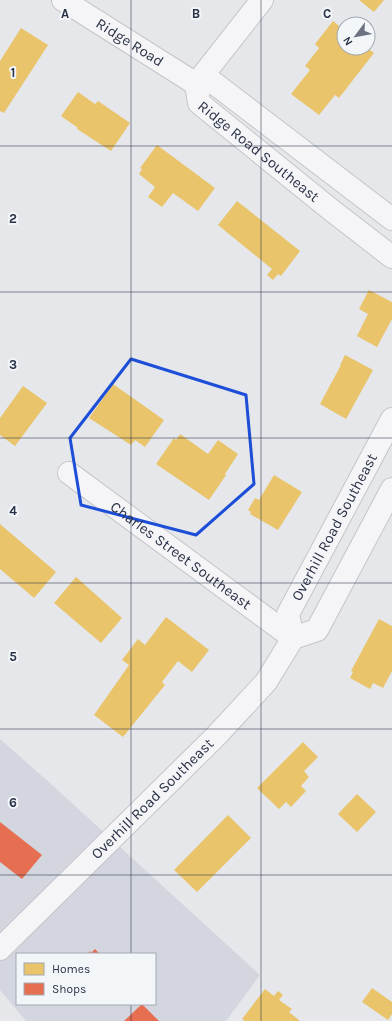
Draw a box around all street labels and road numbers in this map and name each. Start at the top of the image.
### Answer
street label: Ridge Road [93,14,167,70]
street label: Ridge Road Southeast [194,97,323,206]
street label: Overhill Road Southeast [288,450,381,604]
street label: Charles Street Southeast [107,498,255,614]
street label: Overhill Road Southeast [87,734,218,863]

